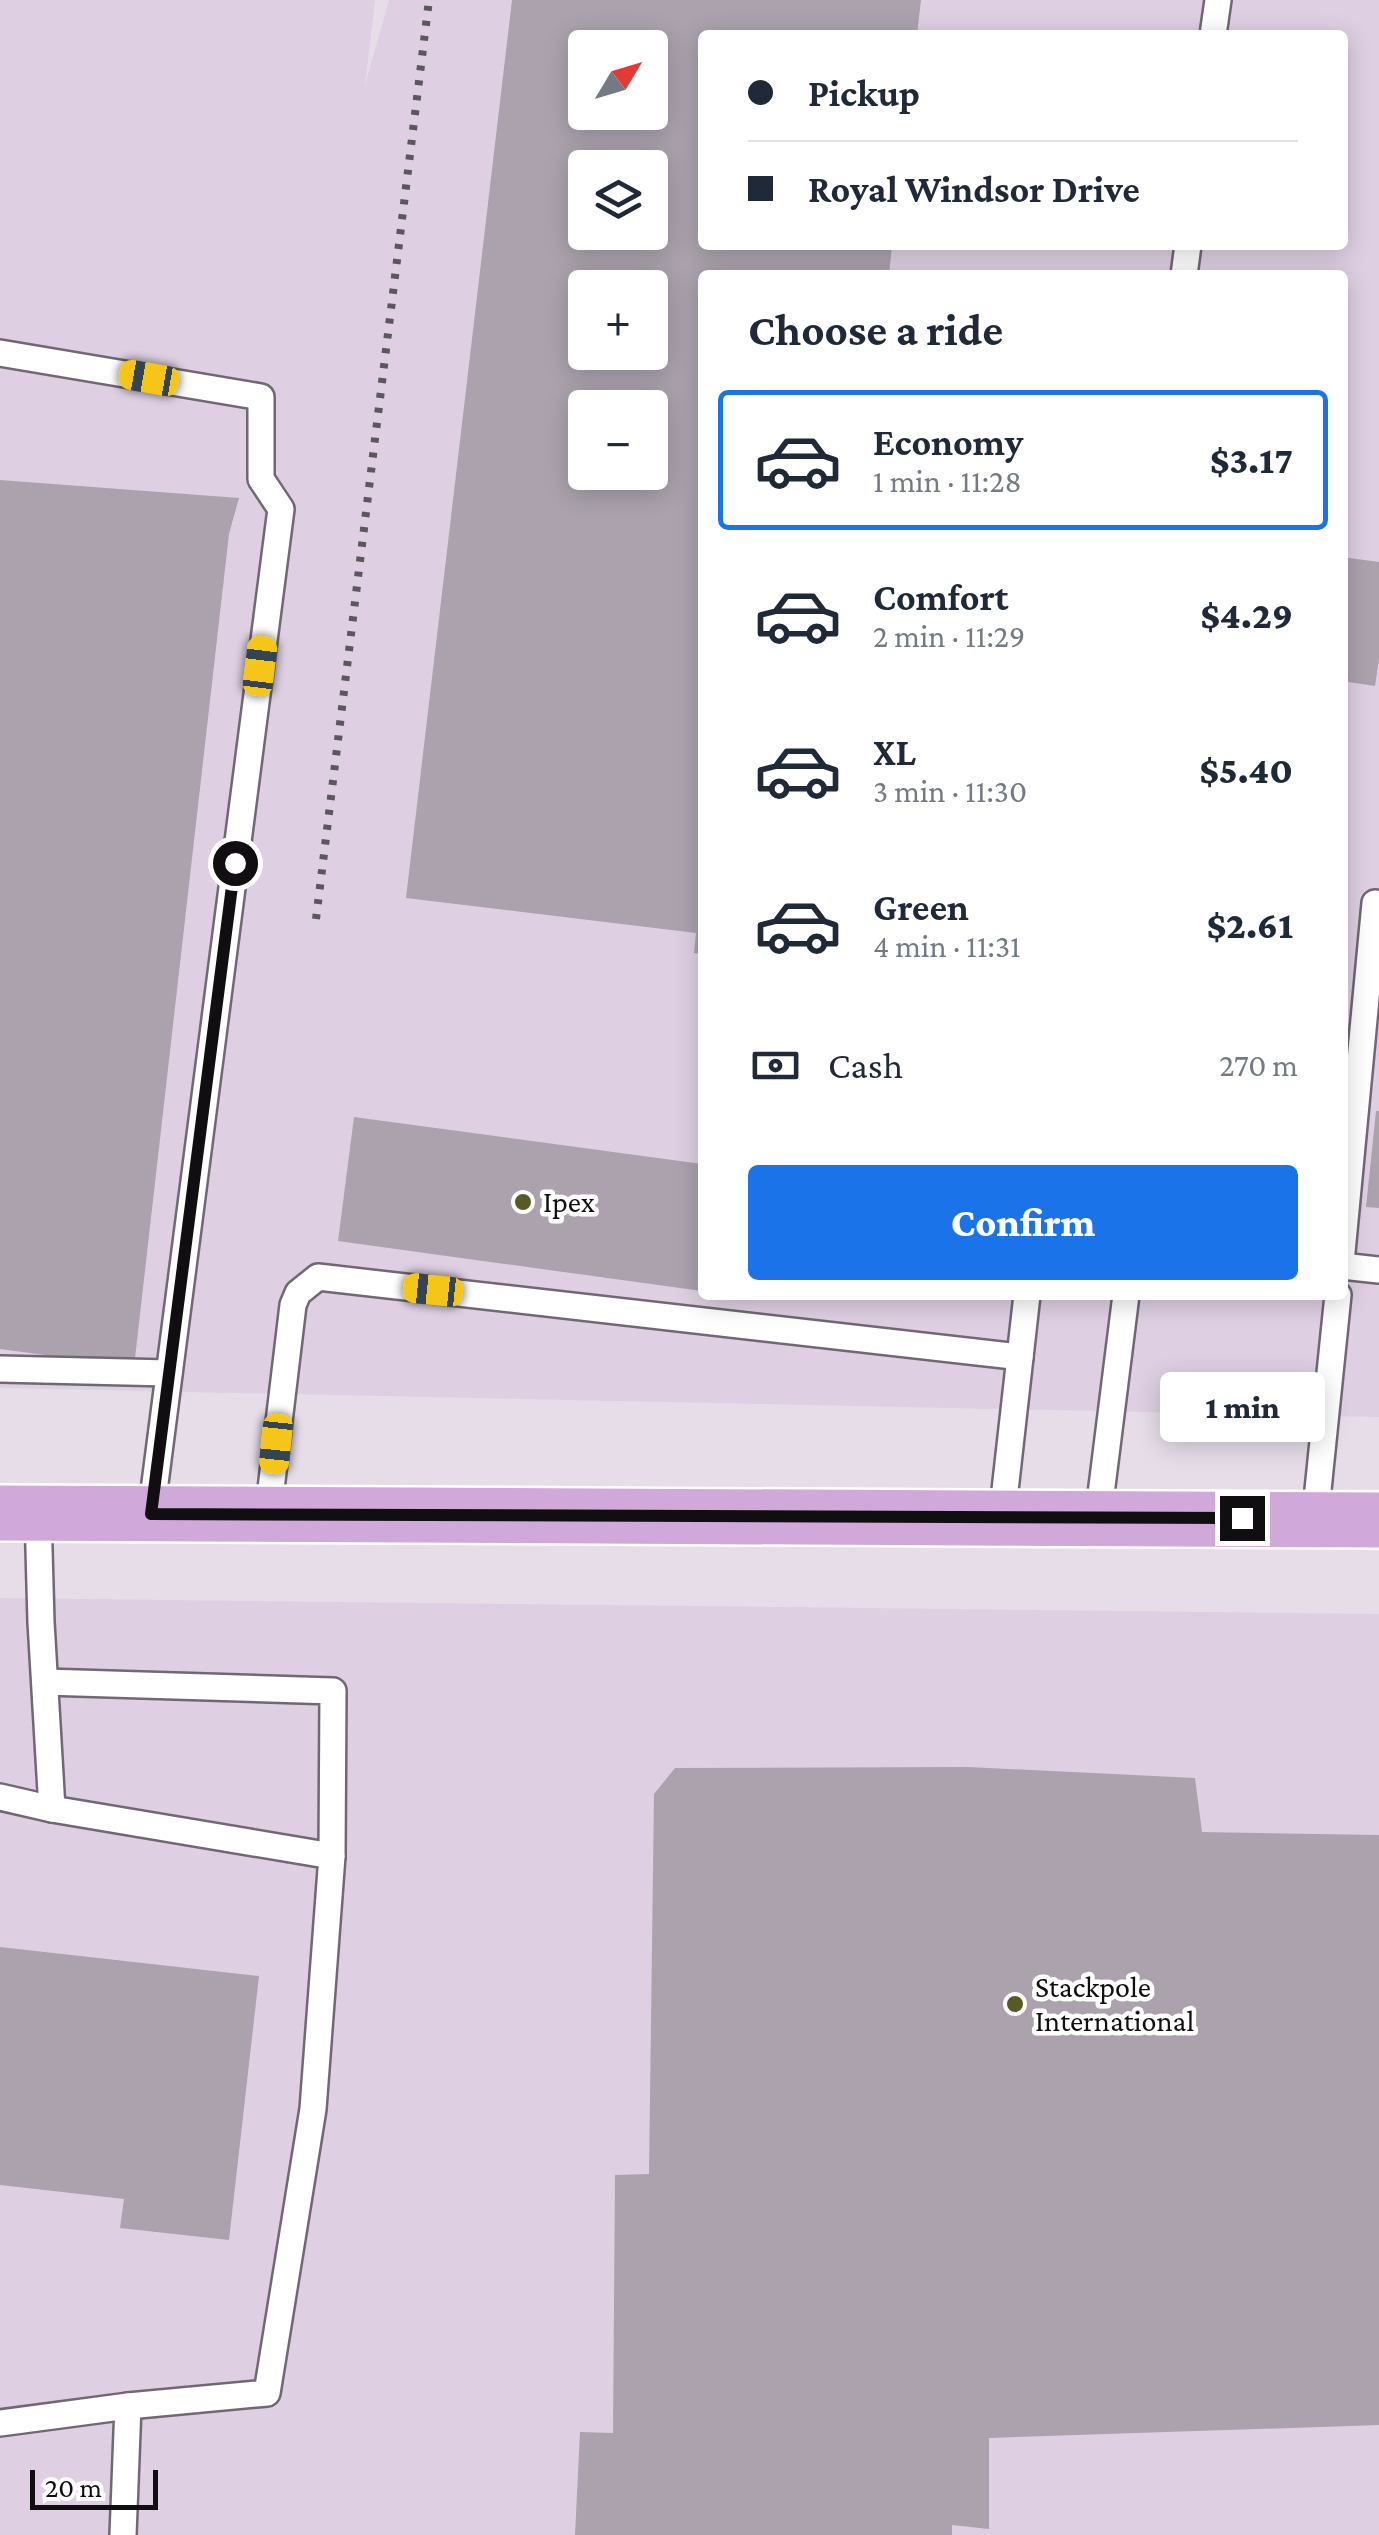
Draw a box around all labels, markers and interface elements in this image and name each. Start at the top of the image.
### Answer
north arrow [568,30,668,130]
map controls [568,30,668,490]
text: Pickup [808,72,920,114]
button: layers [568,150,668,250]
text: Royal Windsor Drive [808,168,1140,210]
button: + [568,270,668,370]
text: Choose a ride [748,305,1003,355]
car [117,358,181,398]
button: − [568,390,668,490]
icon: car [753,415,843,505]
text: Economy [873,421,1023,463]
text: $3.17 [1210,439,1293,481]
text: 1 min · 11:28 [873,463,1022,499]
icon: car [753,570,843,660]
text: Comfort [873,576,1009,618]
text: $4.29 [1200,594,1293,636]
text: 2 min · 11:29 [873,618,1025,654]
car [241,634,279,698]
icon: car [753,725,843,815]
text: XL [873,731,916,773]
text: $5.40 [1199,749,1293,791]
text: 3 min · 11:30 [873,773,1027,809]
route start [213,841,258,886]
icon: car [753,880,843,970]
text: Green [873,886,969,928]
text: $2.61 [1206,904,1293,946]
text: 4 min · 11:31 [873,928,1021,964]
icon: cash [748,1038,803,1093]
text: Cash [828,1044,903,1086]
text: 270 m [1219,1047,1298,1083]
button: Confirm [748,1165,1298,1280]
place label: Ipex [543,1185,595,1219]
marker: Ipex [512,1191,534,1213]
car [402,1272,464,1308]
callout: 1 min [1160,1373,1324,1443]
text: 1 min [1205,1389,1280,1425]
car [258,1413,294,1475]
route end [1220,1496,1265,1541]
place label: Stackpole International [1035,1970,1194,2037]
marker: Stackpole International [1004,1993,1026,2015]
scale bar [30,2465,158,2510]
text: 20 m [45,2472,102,2503]

